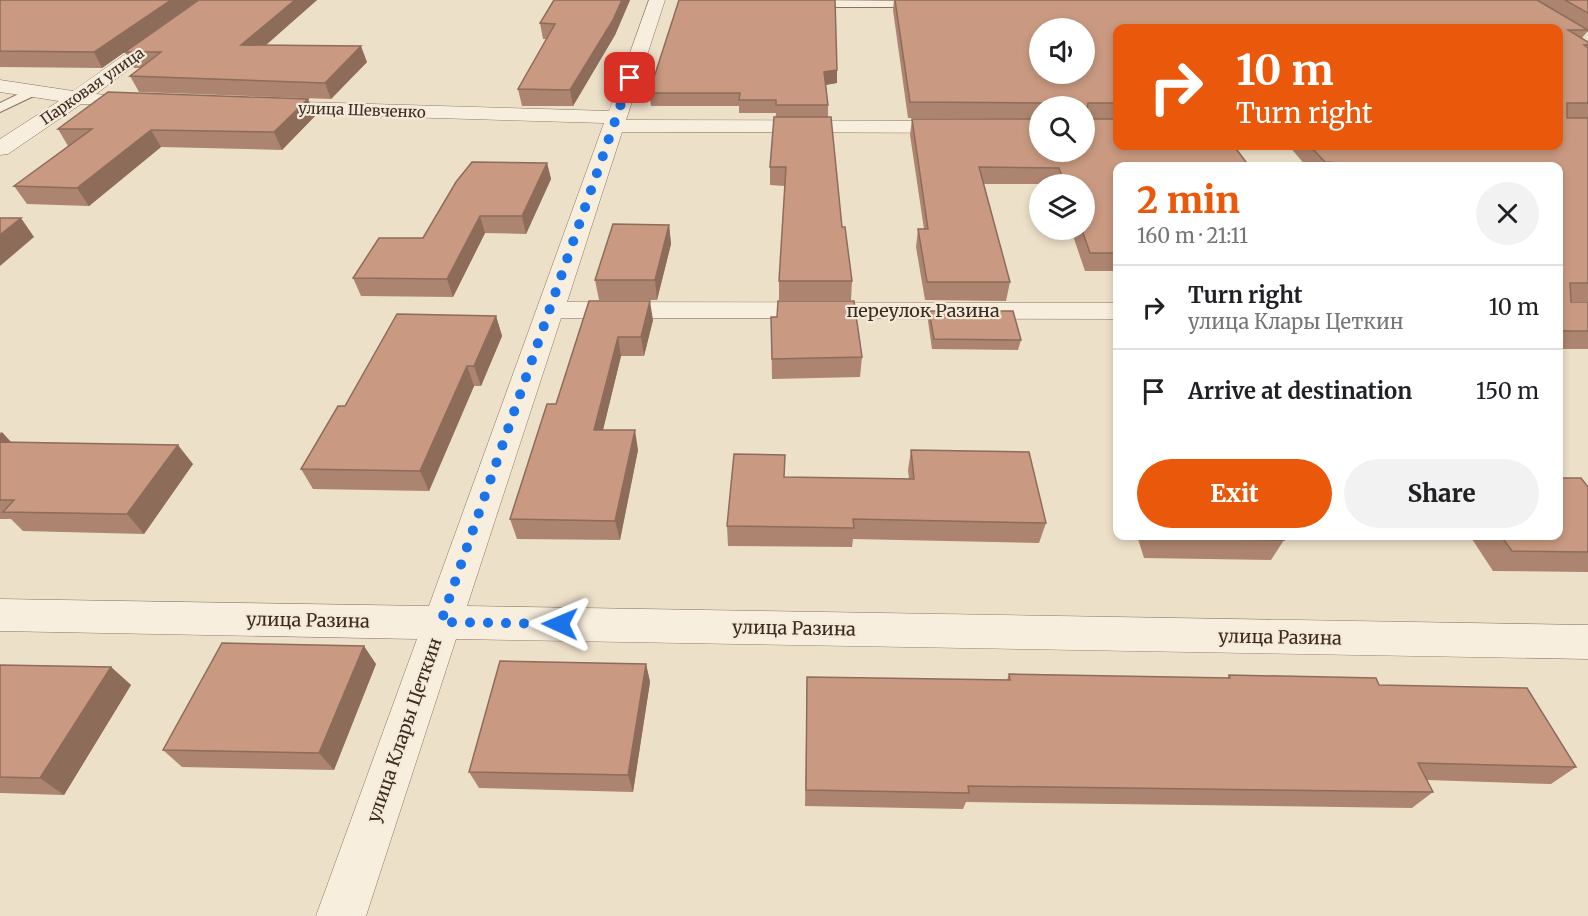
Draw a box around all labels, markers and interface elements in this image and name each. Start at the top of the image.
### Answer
map controls [1029,18,1095,240]
button: sound [1029,18,1095,84]
street label: Парковая улица [36,43,148,129]
text: 10 m [1236,44,1334,96]
icon: right [1137,48,1215,126]
pin [604,52,655,103]
icon: arrive [613,61,646,94]
button: search [1029,96,1095,162]
text: Turn right [1236,96,1373,130]
street label: улица Шевченко [298,98,426,122]
button: layers [1029,174,1095,240]
text: 2 min [1137,178,1240,223]
button: close [1476,182,1539,245]
text: 160 m · 21:11 [1137,223,1248,248]
text: Turn right [1188,281,1302,309]
icon: right [1137,291,1170,324]
text: 10 m [1489,293,1539,321]
street label: переулок Разина [846,299,1000,322]
text: улица Клары Цеткин [1188,309,1403,334]
icon: arrive [1137,375,1170,408]
text: Arrive at destination [1188,377,1412,405]
text: 150 m [1476,377,1539,405]
button: Exit [1137,459,1332,528]
button: Share [1344,459,1539,528]
position arrow [528,592,592,656]
street label: улица Разина [246,607,370,633]
street label: улица Разина [732,615,856,641]
street label: улица Разина [1218,624,1342,650]
street label: улица Клары Цеткин [362,635,446,825]

